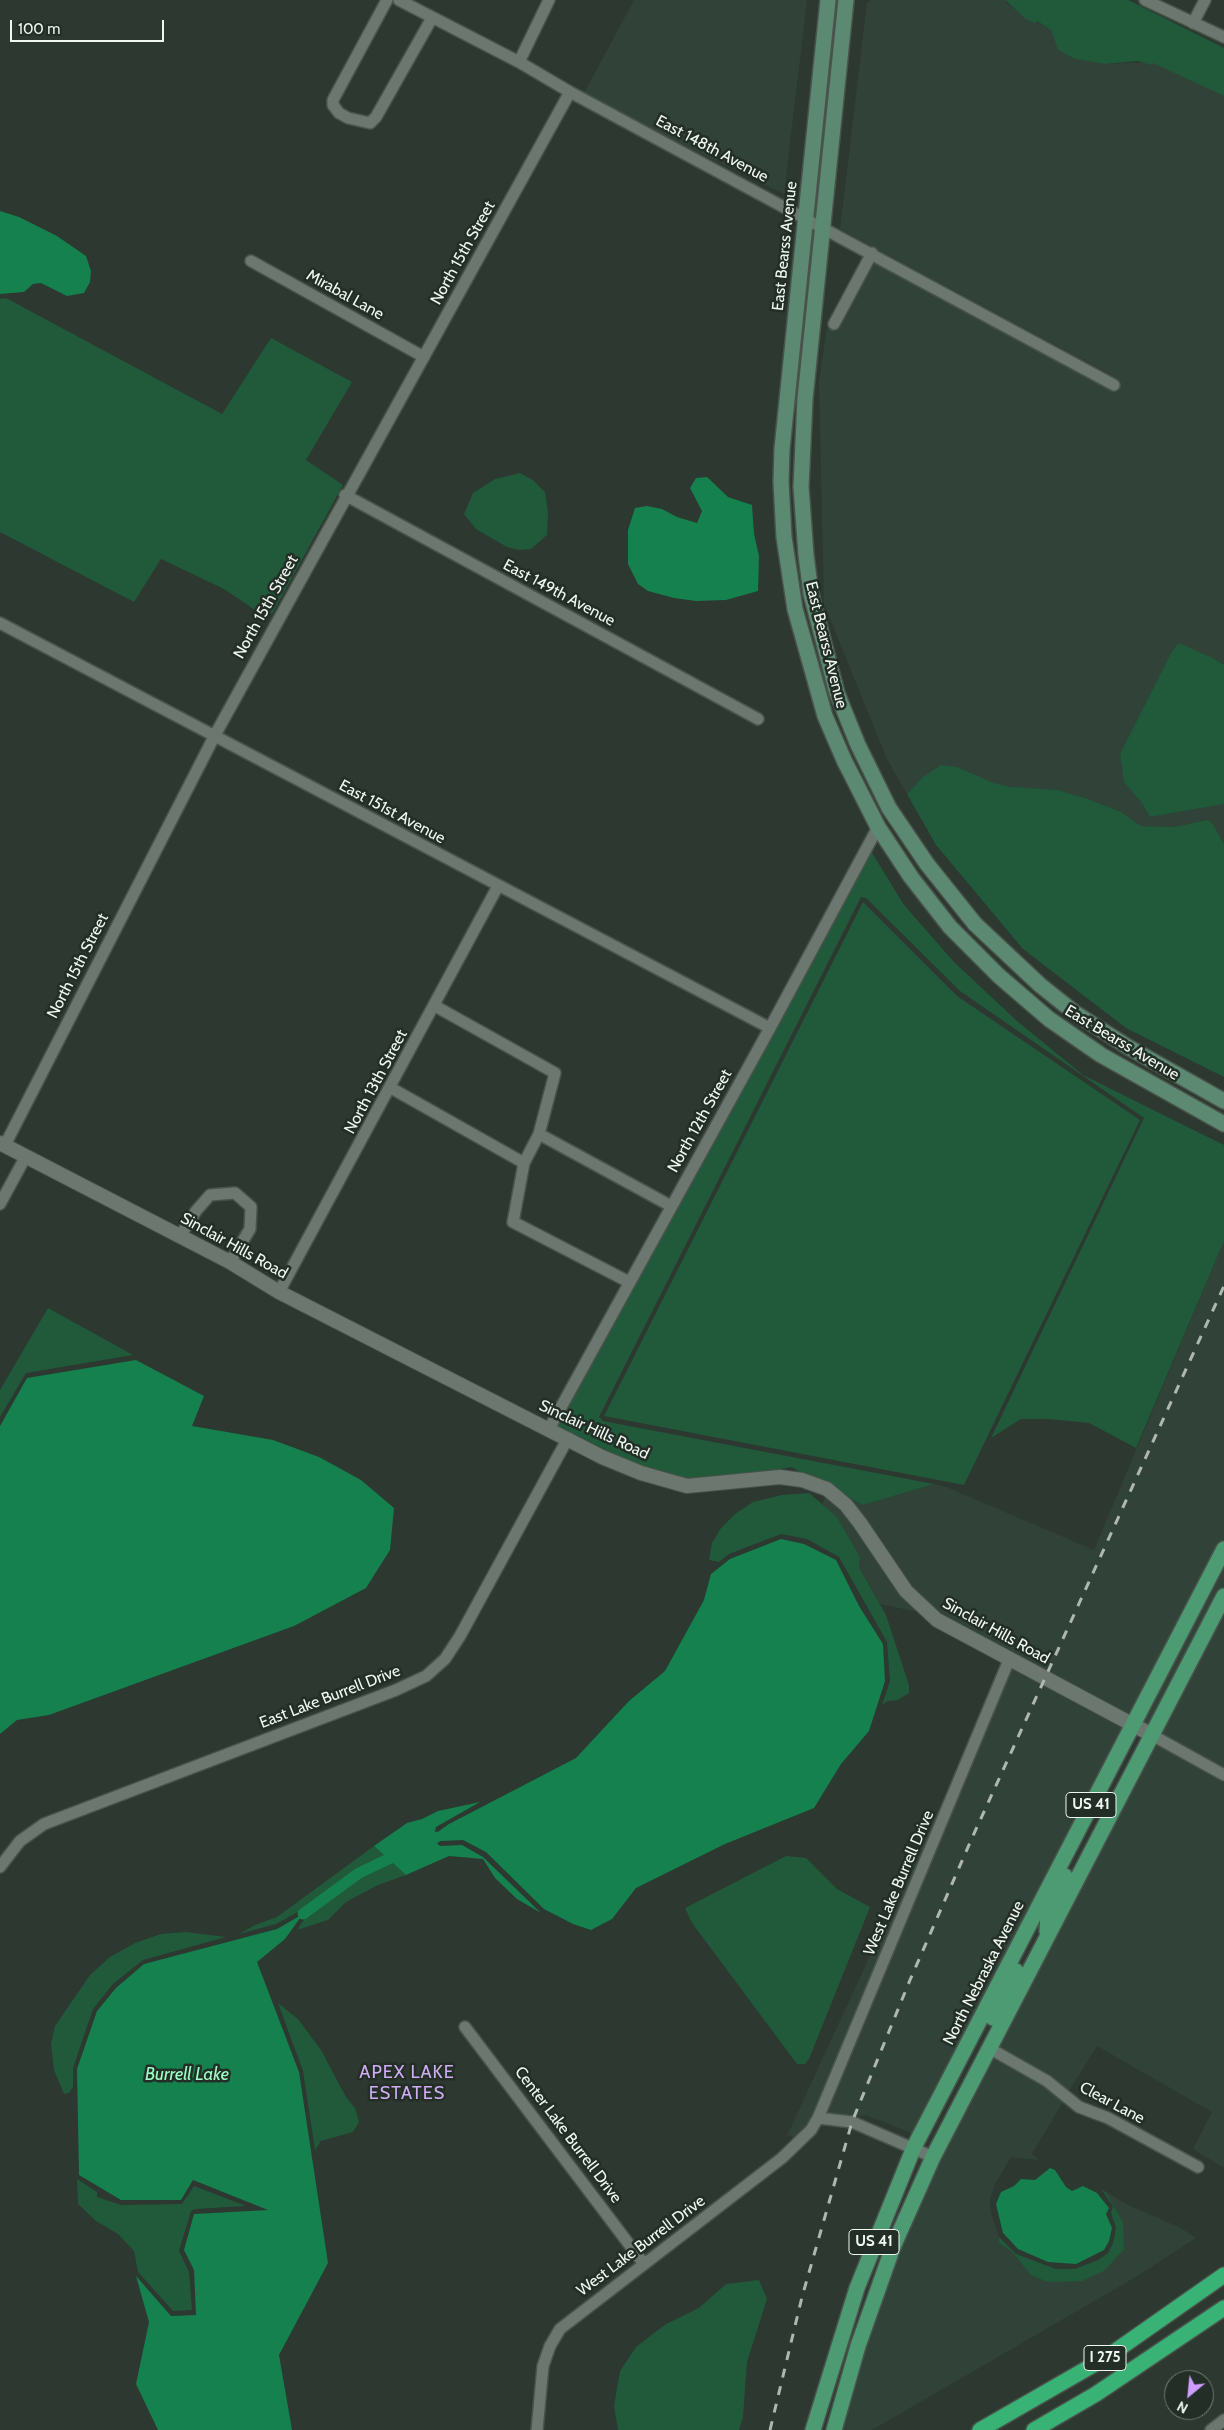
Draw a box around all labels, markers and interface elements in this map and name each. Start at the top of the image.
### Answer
scale bar [12,10,166,42]
text: 100 m [18,20,60,38]
street label: East 148th Avenue [652,111,772,187]
street label: East Bearss Avenue [769,180,801,312]
street label: North 15th Street [427,198,499,308]
street label: Mirabal Lane [303,266,387,324]
street label: North 15th Street [230,552,302,662]
street label: East 149th Avenue [500,555,618,631]
street label: East Bearss Avenue [801,579,851,711]
street label: East 151st Avenue [336,776,448,848]
street label: North 15th Street [43,910,113,1022]
street label: East Bearss Avenue [1061,1001,1183,1085]
street label: North 13th Street [340,1027,412,1137]
street label: North 12th Street [664,1066,736,1176]
street label: Sinclair Hills Road [177,1209,291,1283]
street label: Sinclair Hills Road [536,1396,652,1464]
street label: Sinclair Hills Road [939,1594,1053,1668]
street label: East Lake Burrell Drive [257,1661,403,1733]
road number: US 41 [1066,1792,1116,1818]
street label: West Lake Burrell Drive [860,1808,938,1958]
street label: North Nebraska Avenue [939,1898,1029,2048]
district label: APEX LAKE ESTATES [358,2062,456,2104]
street label: Center Lake Burrell Drive [510,2063,626,2207]
water label: Burrell Lake [145,2064,229,2086]
street label: Clear Lane [1076,2078,1148,2128]
street label: West Lake Burrell Drive [573,2192,709,2300]
road number: US 41 [849,2230,899,2254]
road number: I 275 [1084,2346,1126,2370]
north arrow [1164,2370,1214,2420]
text: N [1174,2397,1191,2418]

